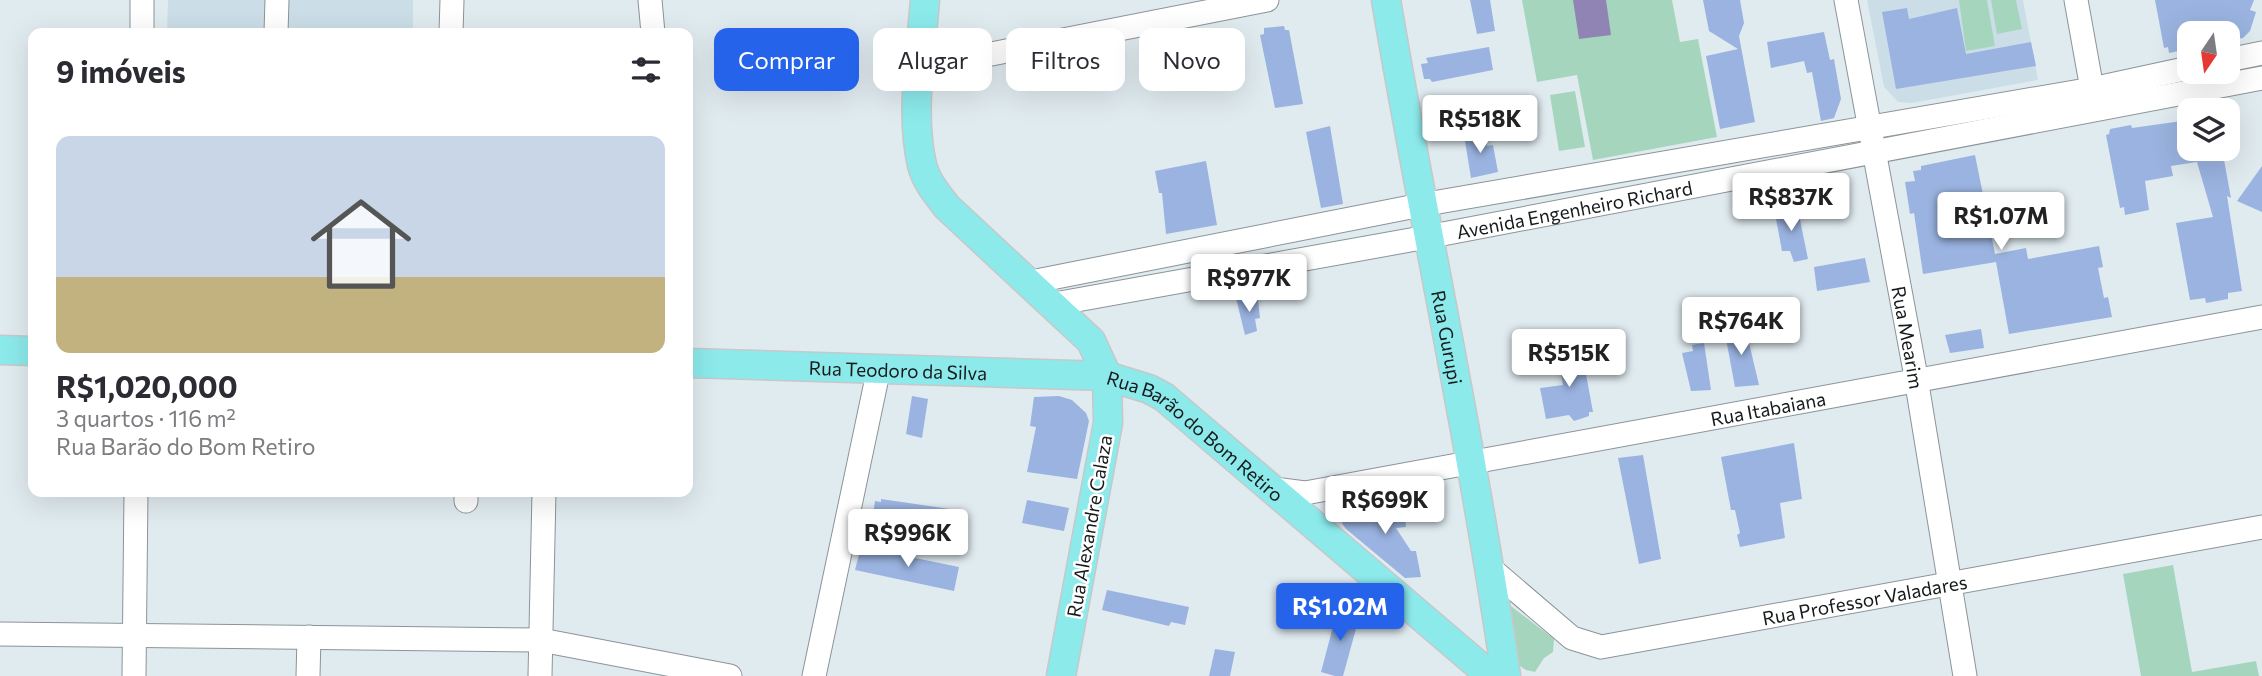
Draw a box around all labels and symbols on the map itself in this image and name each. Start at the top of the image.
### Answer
north arrow [2177,21,2240,84]
pin: R$518K [1423,96,1537,155]
pin: R$837K [1734,174,1848,233]
street label: Avenida Engenheiro Richard [1454,175,1694,243]
pin: R$1.07M [1936,192,2066,252]
pin: R$977K [1192,254,1306,314]
street label: Rua Mearim [1888,284,1929,390]
street label: Rua Gurupi [1428,288,1468,387]
pin: R$764K [1684,298,1798,357]
pin: R$515K [1512,330,1626,389]
street label: Rua Teodoro da Silva [808,355,987,384]
street label: Rua Barão do Bom Retiro [1104,365,1289,506]
street label: Rua Itabaiana [1708,386,1827,430]
street label: Rua Alexandre Calaza [1062,433,1116,619]
pin: R$699K [1328,476,1442,536]
pin: R$996K [851,510,965,569]
street label: Rua Professor Valadares [1760,569,1969,629]
pin: R$1.02M [1275,584,1405,643]

